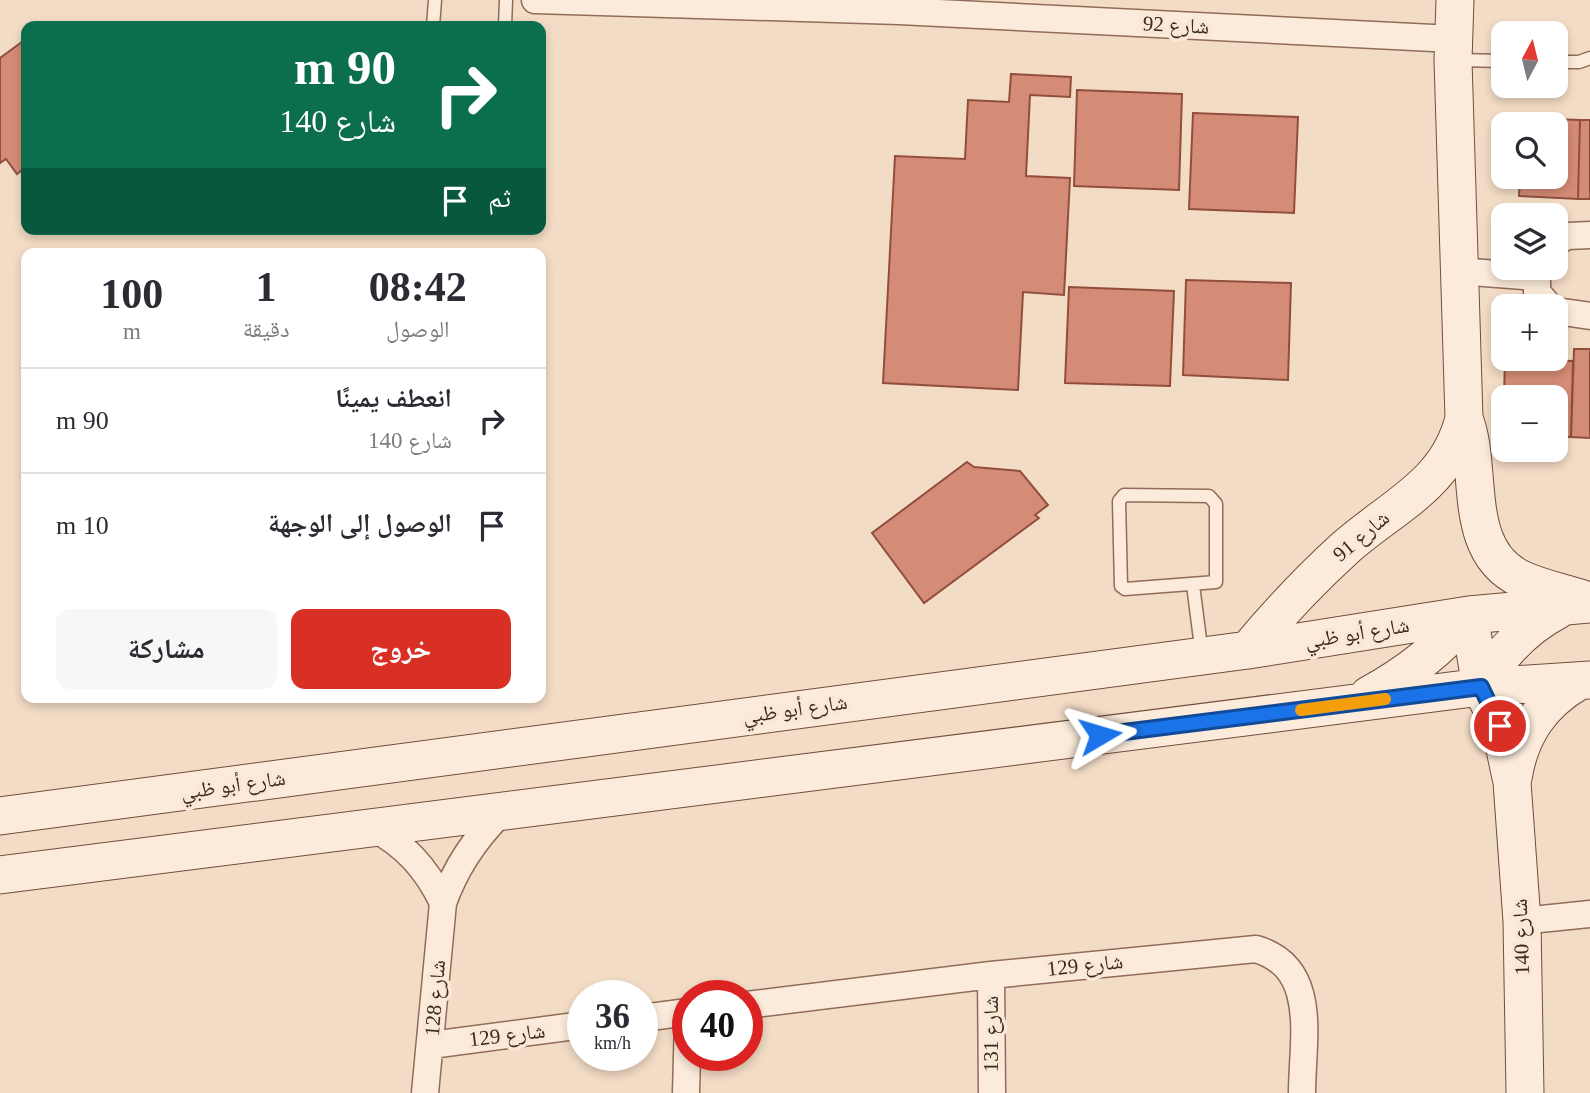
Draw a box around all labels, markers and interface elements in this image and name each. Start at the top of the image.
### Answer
street label: شارع 92 [1142,11,1210,40]
north arrow [1491,21,1568,98]
map controls [1491,21,1568,462]
text: 90 m [294,40,396,95]
icon: right [420,49,511,140]
text: شارع 140 [279,103,396,139]
button: search [1491,112,1568,189]
icon: arrive [436,182,474,220]
text: ثم [488,184,511,213]
button: layers [1491,203,1568,280]
text: 1 [256,264,277,310]
text: 08:42 [369,264,467,310]
text: 100 [100,271,163,317]
button: + [1491,294,1568,371]
text: دقيقة [243,317,289,342]
text: الوصول [386,317,450,342]
text: m [123,319,141,344]
text: انعطف يمينًا [335,384,452,413]
button: − [1491,385,1568,462]
icon: right [473,402,511,440]
text: 90 m [56,406,109,435]
text: شارع 140 [368,428,452,453]
street label: شارع 91 [1328,506,1395,567]
icon: arrive [473,507,511,545]
text: الوصول إلى الوجهة [268,509,452,538]
text: 10 m [56,511,109,540]
button: مشاركة [56,609,277,689]
button: خروج [291,609,511,689]
street label: شارع أبو ظبي [1303,612,1412,657]
street label: شارع أبو ظبي [741,689,849,733]
pin [1470,696,1530,756]
position arrow [1063,698,1137,772]
icon: arrive [1481,707,1519,745]
street label: شارع أبو ظبي [179,765,287,809]
street label: شارع 140 [1508,898,1535,976]
street label: شارع 129 [1046,949,1124,982]
street label: شارع 128 [420,959,451,1037]
speed limit sign: 40 [672,980,763,1071]
street label: شارع 131 [979,996,1004,1072]
text: 36 [595,997,630,1036]
street label: شارع 129 [467,1018,547,1053]
text: km/h [594,1033,631,1053]

